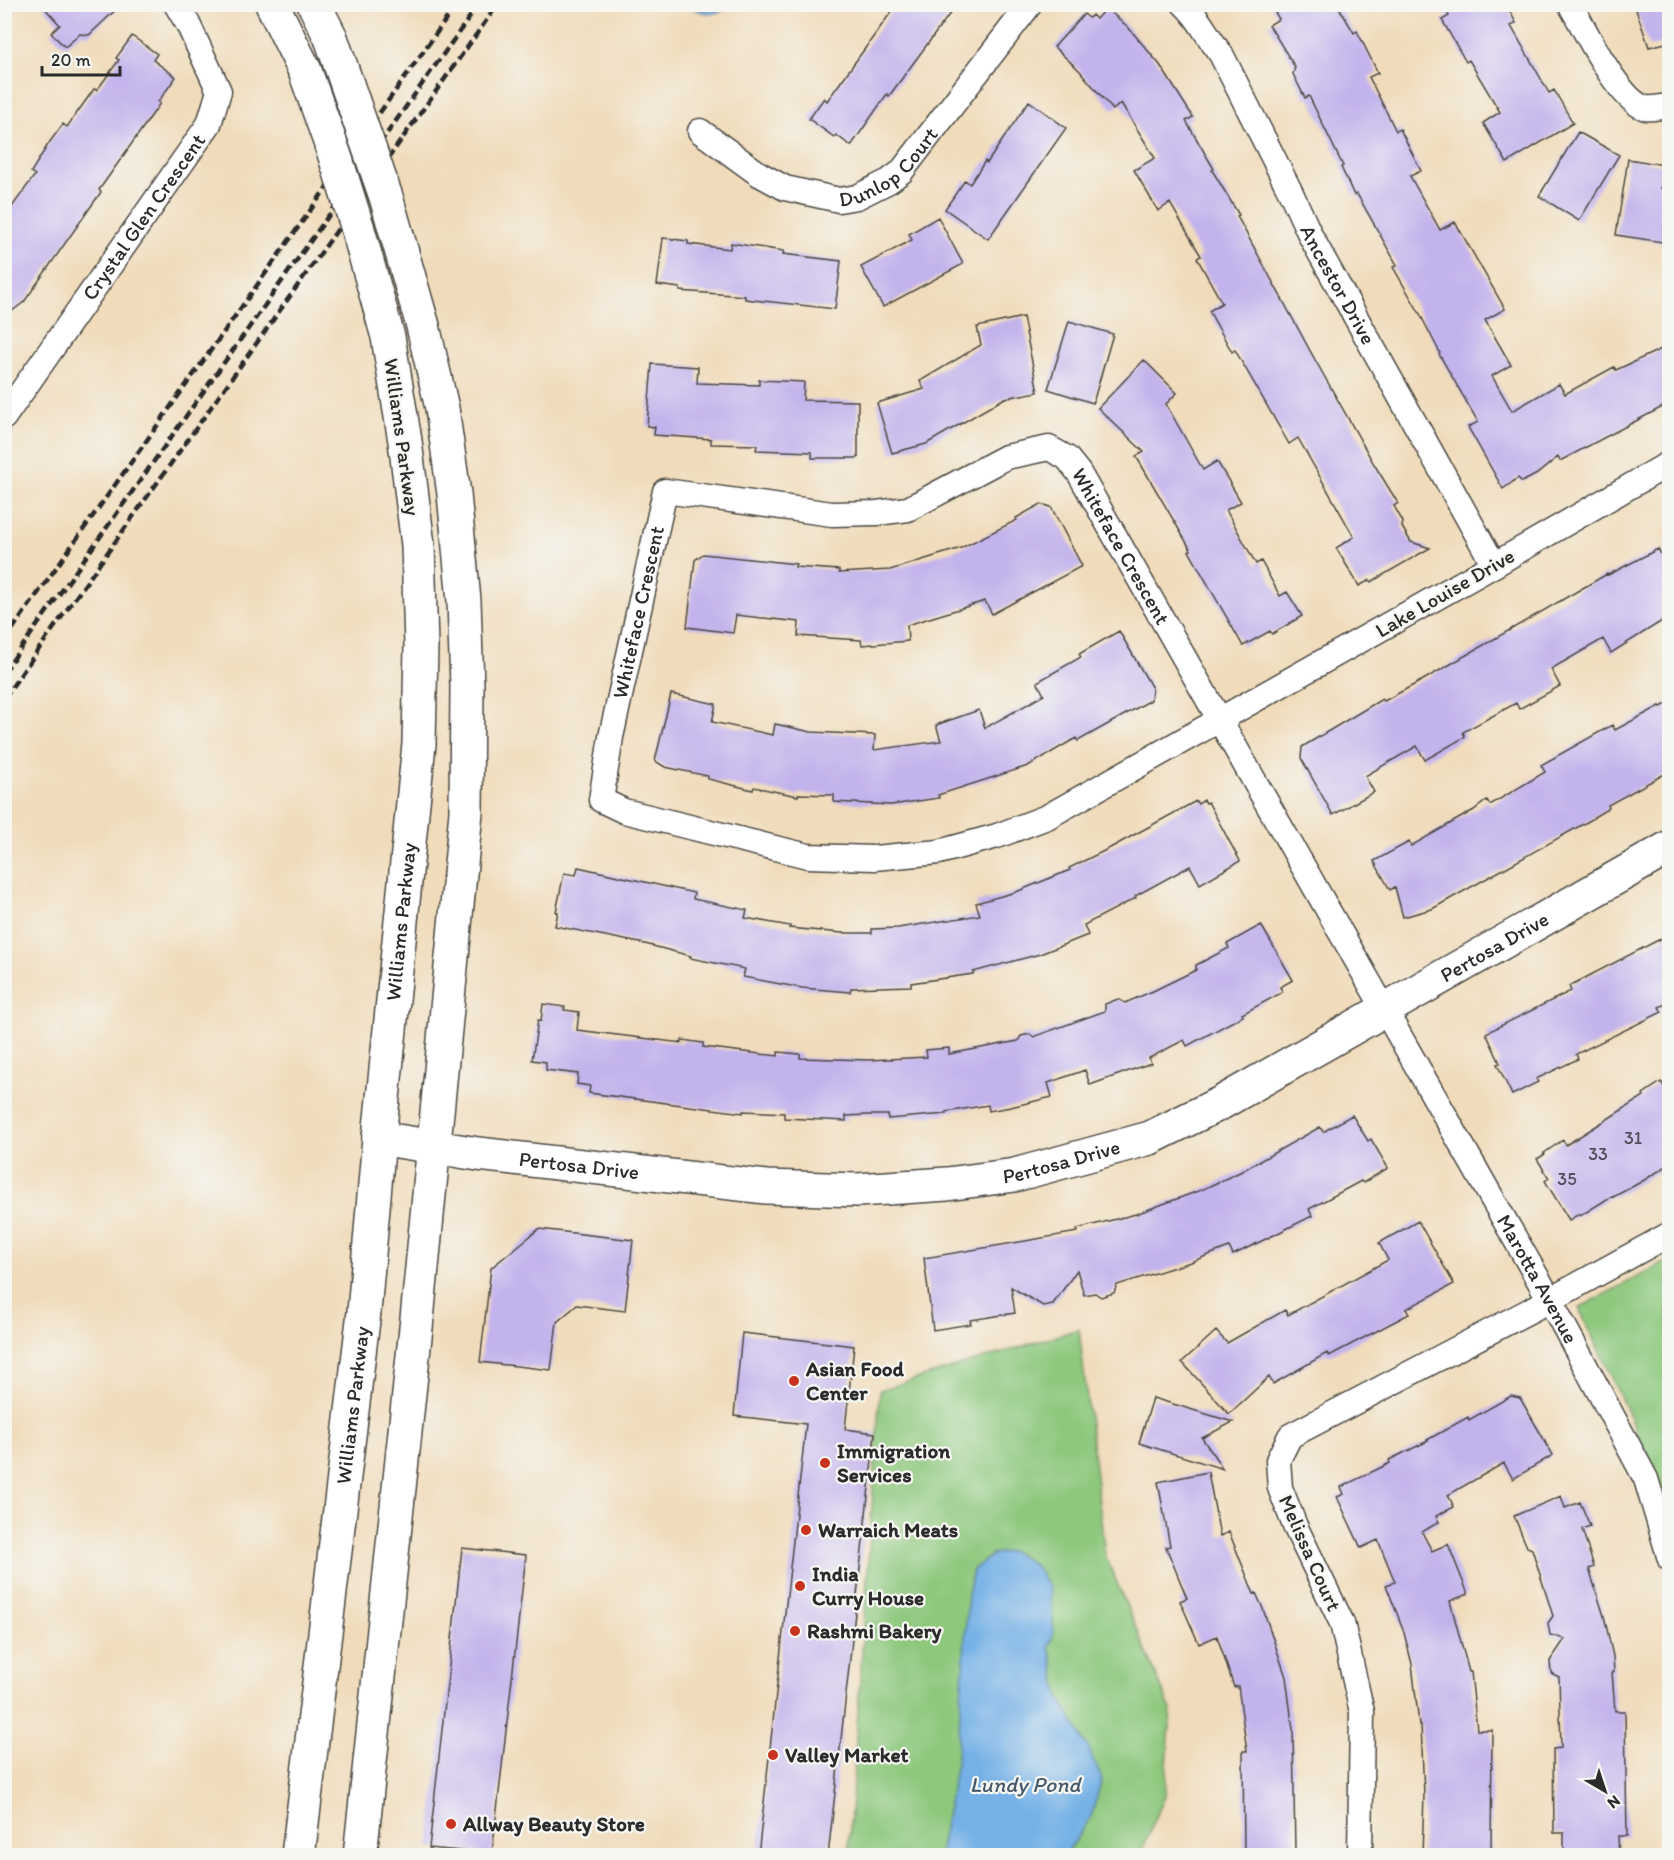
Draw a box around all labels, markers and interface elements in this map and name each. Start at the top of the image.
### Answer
scale bar [42,39,120,77]
text: 20 m [51,49,91,71]
street label: Dunlop Court [837,122,943,212]
street label: Crystal Glen Crescent [77,129,210,305]
street label: Ancestor Drive [1295,221,1381,349]
street label: Williams Parkway [379,357,426,517]
street label: Whiteface Crescent [1067,463,1176,629]
street label: Whiteface Crescent [607,523,669,701]
street label: Lake Louise Drive [1371,543,1519,643]
street label: Williams Parkway [380,841,421,1002]
street label: Pertosa Drive [1436,906,1553,987]
house number: 31 [1624,1127,1642,1149]
street label: Pertosa Drive [1001,1134,1123,1189]
house number: 33 [1588,1143,1608,1165]
street label: Pertosa Drive [518,1146,641,1184]
house number: 35 [1557,1168,1577,1190]
street label: Marotta Avenue [1492,1210,1584,1348]
street label: Williams Parkway [330,1325,374,1486]
place label: Asian Food Center [805,1356,905,1405]
marker: Asian Food Center [787,1374,801,1388]
place label: Immigration Services [837,1438,950,1487]
marker: Immigration Services [818,1456,832,1470]
street label: Melissa Court [1274,1491,1347,1615]
place label: Warraich Meats [818,1517,958,1542]
marker: Warraich Meats [799,1523,813,1537]
place label: India Curry House [812,1561,924,1611]
marker: India Curry House [793,1579,807,1593]
place label: Rashmi Bakery [807,1618,943,1644]
marker: Rashmi Bakery [788,1624,802,1638]
place label: Valley Market [785,1742,908,1768]
marker: Valley Market [766,1748,780,1762]
north arrow [1575,1761,1635,1821]
water label: Lundy Pond [970,1771,1083,1798]
text: N [1604,1791,1624,1813]
place label: Allway Beauty Store [462,1811,645,1837]
marker: Allway Beauty Store [444,1817,458,1831]

